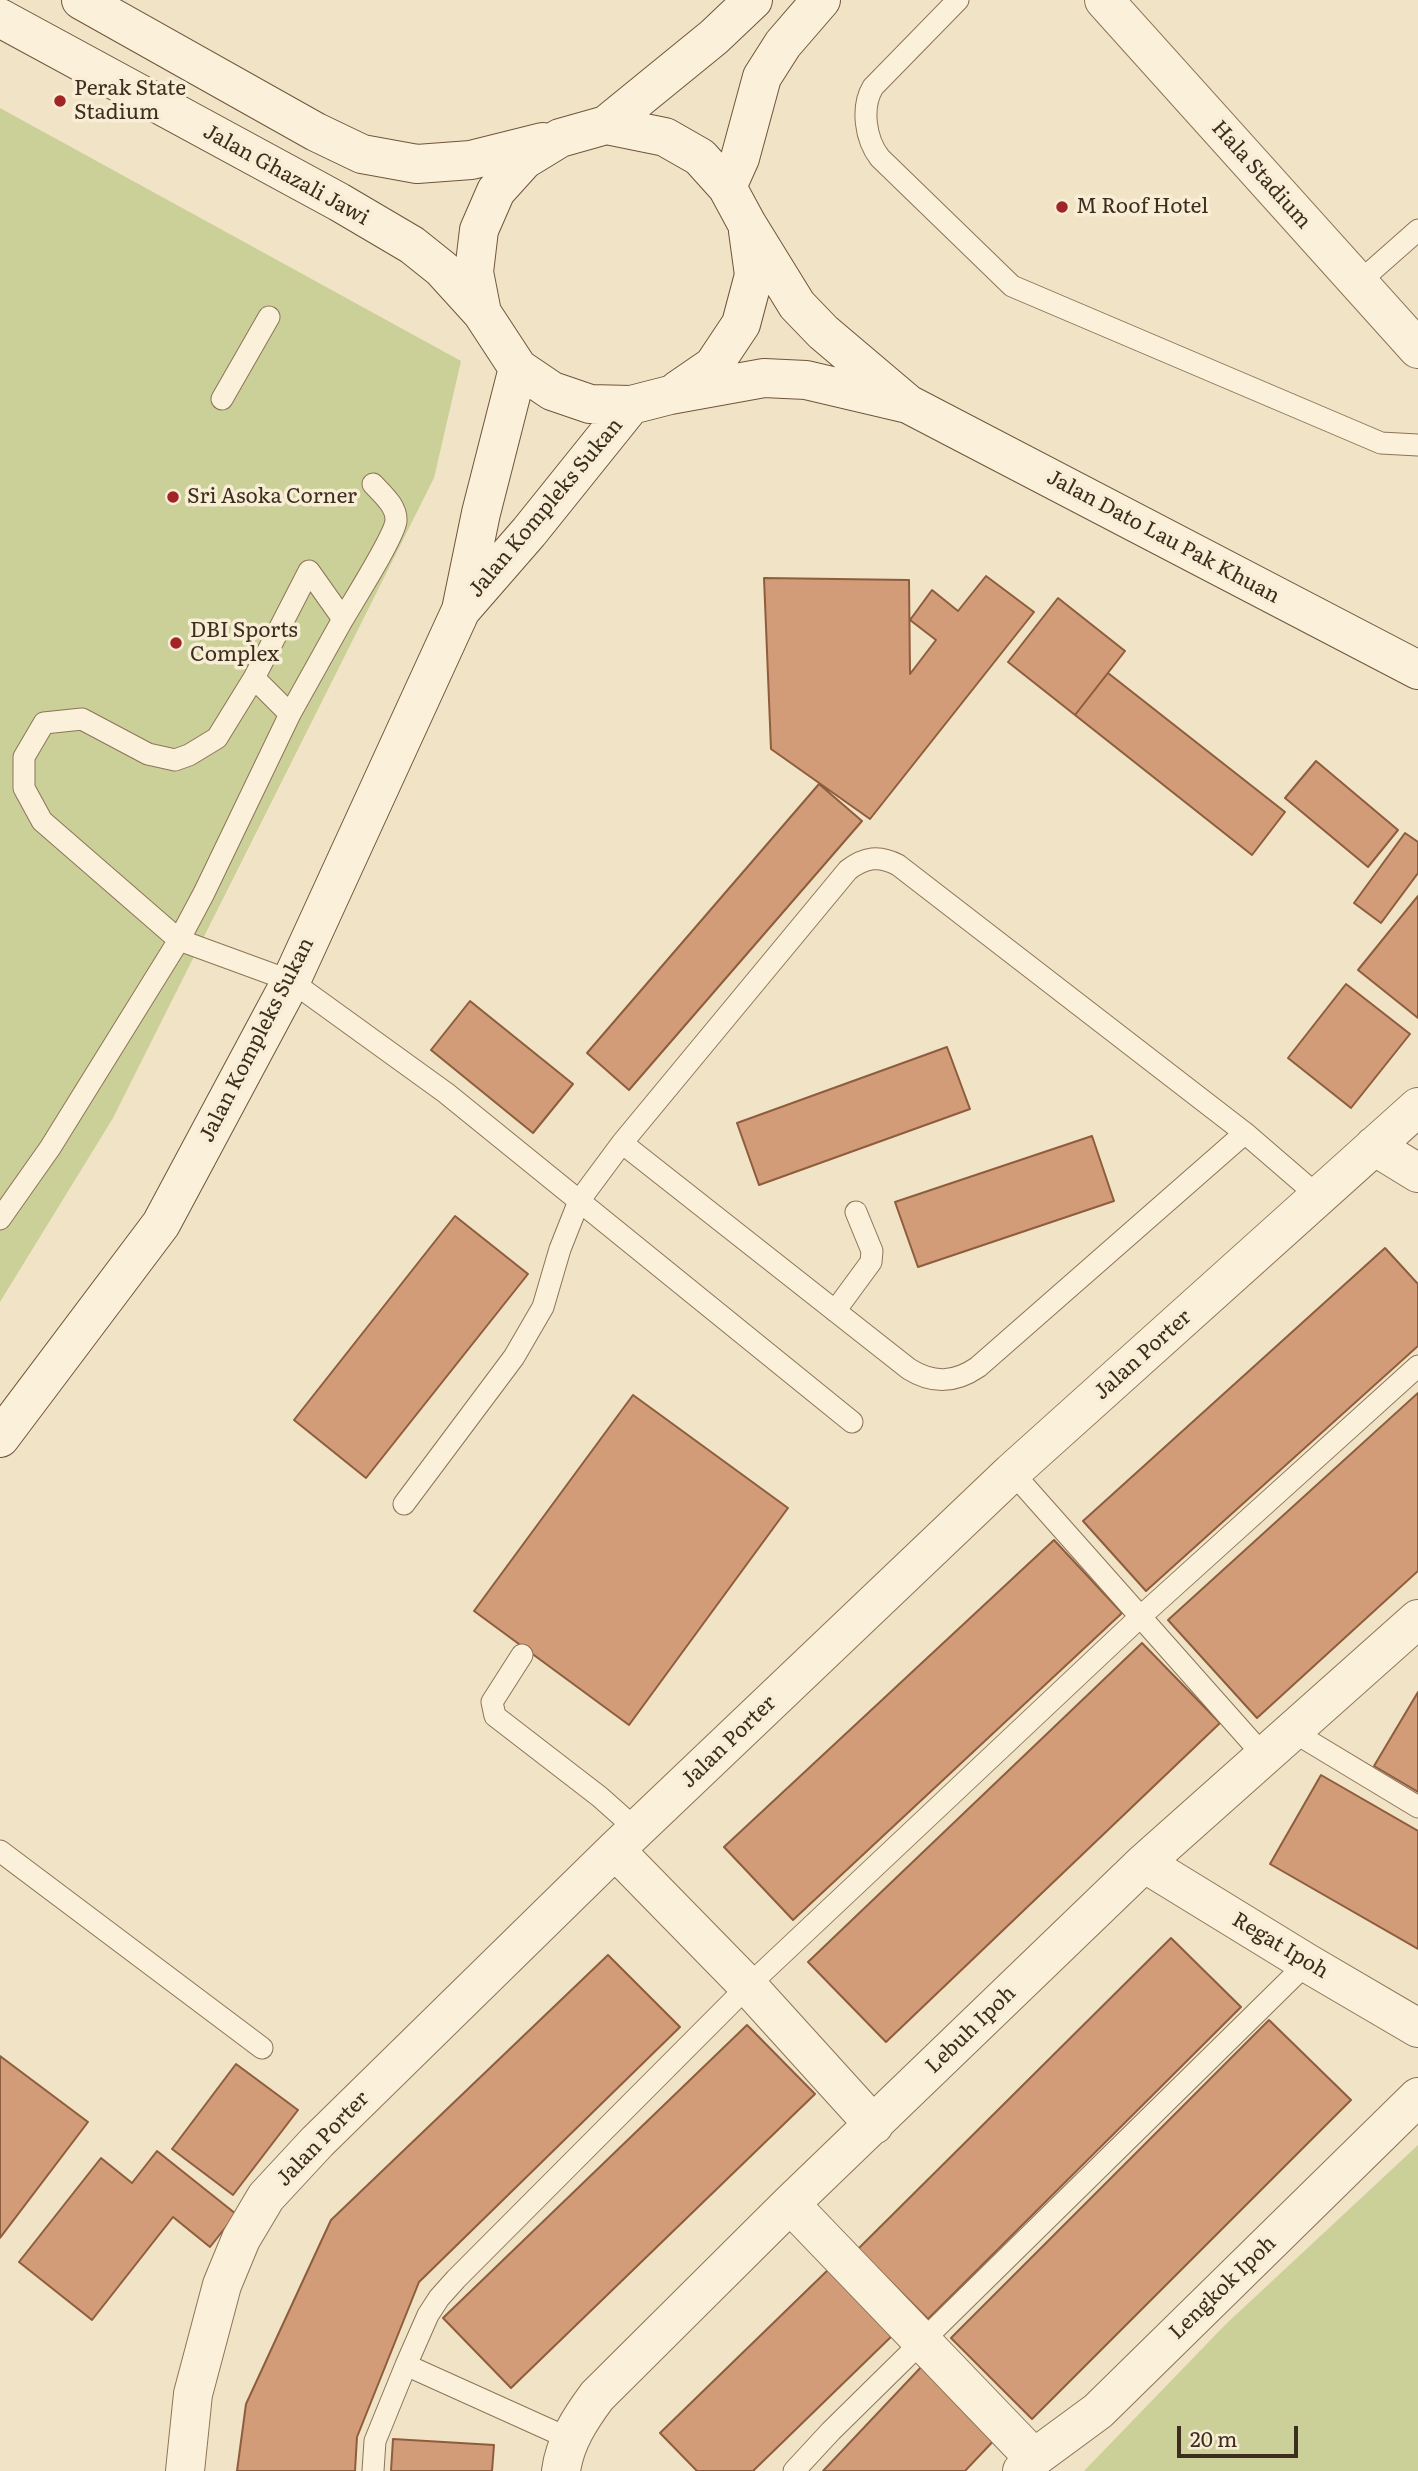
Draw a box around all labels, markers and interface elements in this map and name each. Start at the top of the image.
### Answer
place label: Perak State Stadium [74,76,186,126]
marker: Perak State Stadium [52,93,68,109]
street label: Hala Stadium [1206,116,1316,234]
street label: Jalan Ghazali Jawi [199,119,373,231]
place label: M Roof Hotel [1076,194,1208,220]
marker: M Roof Hotel [1054,199,1070,215]
street label: Jalan Kompleks Sukan [464,413,628,603]
street label: Jalan Dato Lau Pak Khuan [1042,465,1284,609]
place label: Sri Asoka Corner [187,484,357,510]
marker: Sri Asoka Corner [165,489,181,505]
place label: DBI Sports Complex [190,618,298,668]
marker: DBI Sports Complex [168,635,184,651]
street label: Jalan Kompleks Sukan [194,934,320,1146]
street label: Jalan Porter [1089,1305,1197,1405]
street label: Jalan Porter [676,1691,782,1793]
street label: Regat Ipoh [1227,1907,1333,1985]
street label: Lebuh Ipoh [921,1981,1021,2079]
street label: Jalan Porter [272,2086,374,2192]
street label: Lengkok Ipoh [1164,2231,1282,2345]
scale bar [1180,2412,1301,2456]
text: 20 m [1190,2422,1237,2453]

